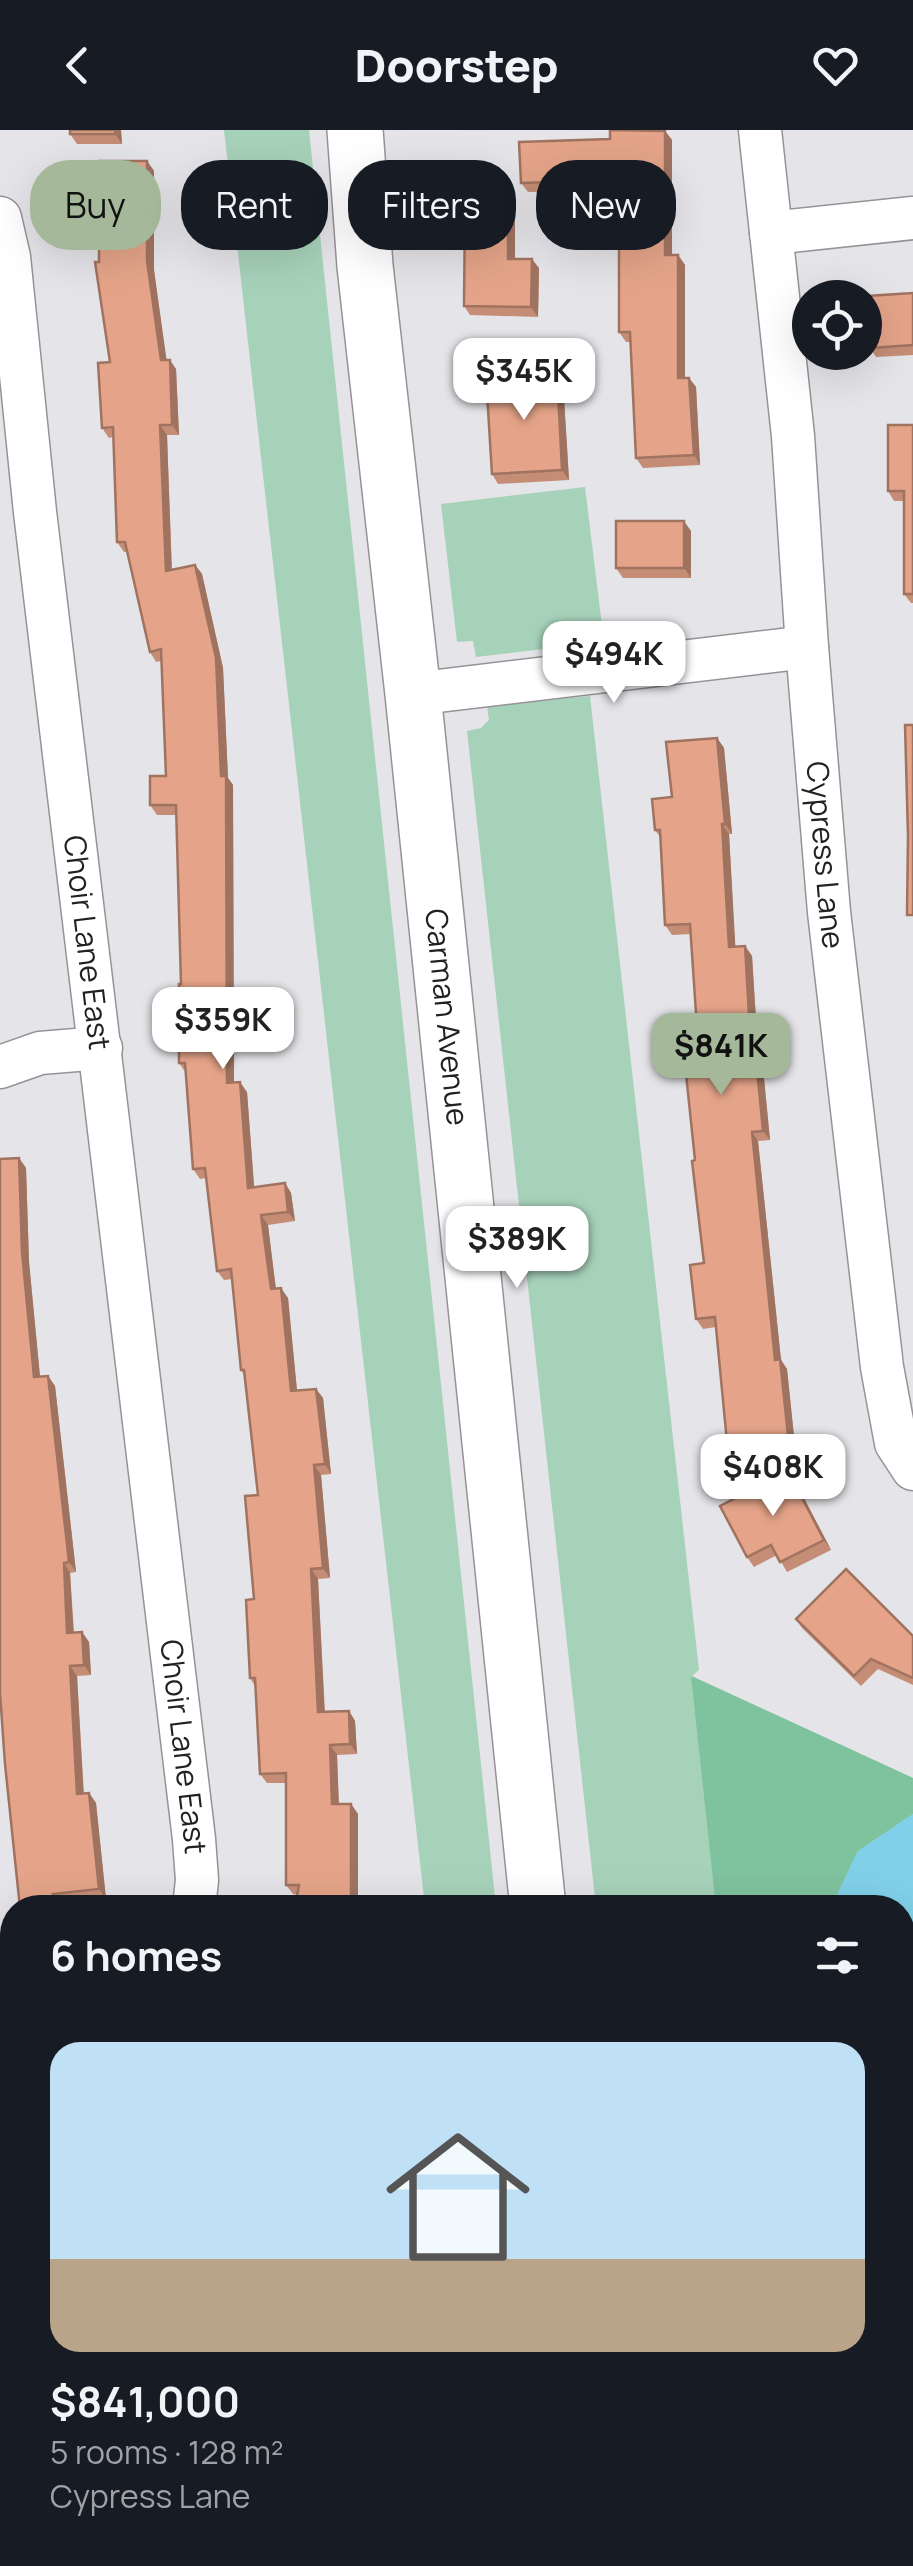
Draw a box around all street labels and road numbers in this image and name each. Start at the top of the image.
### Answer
street label: Cypress Lane [798,760,855,951]
street label: Choir Lane East [55,833,121,1052]
street label: Carman Avenue [416,907,479,1127]
street label: Choir Lane East [151,1637,217,1855]

